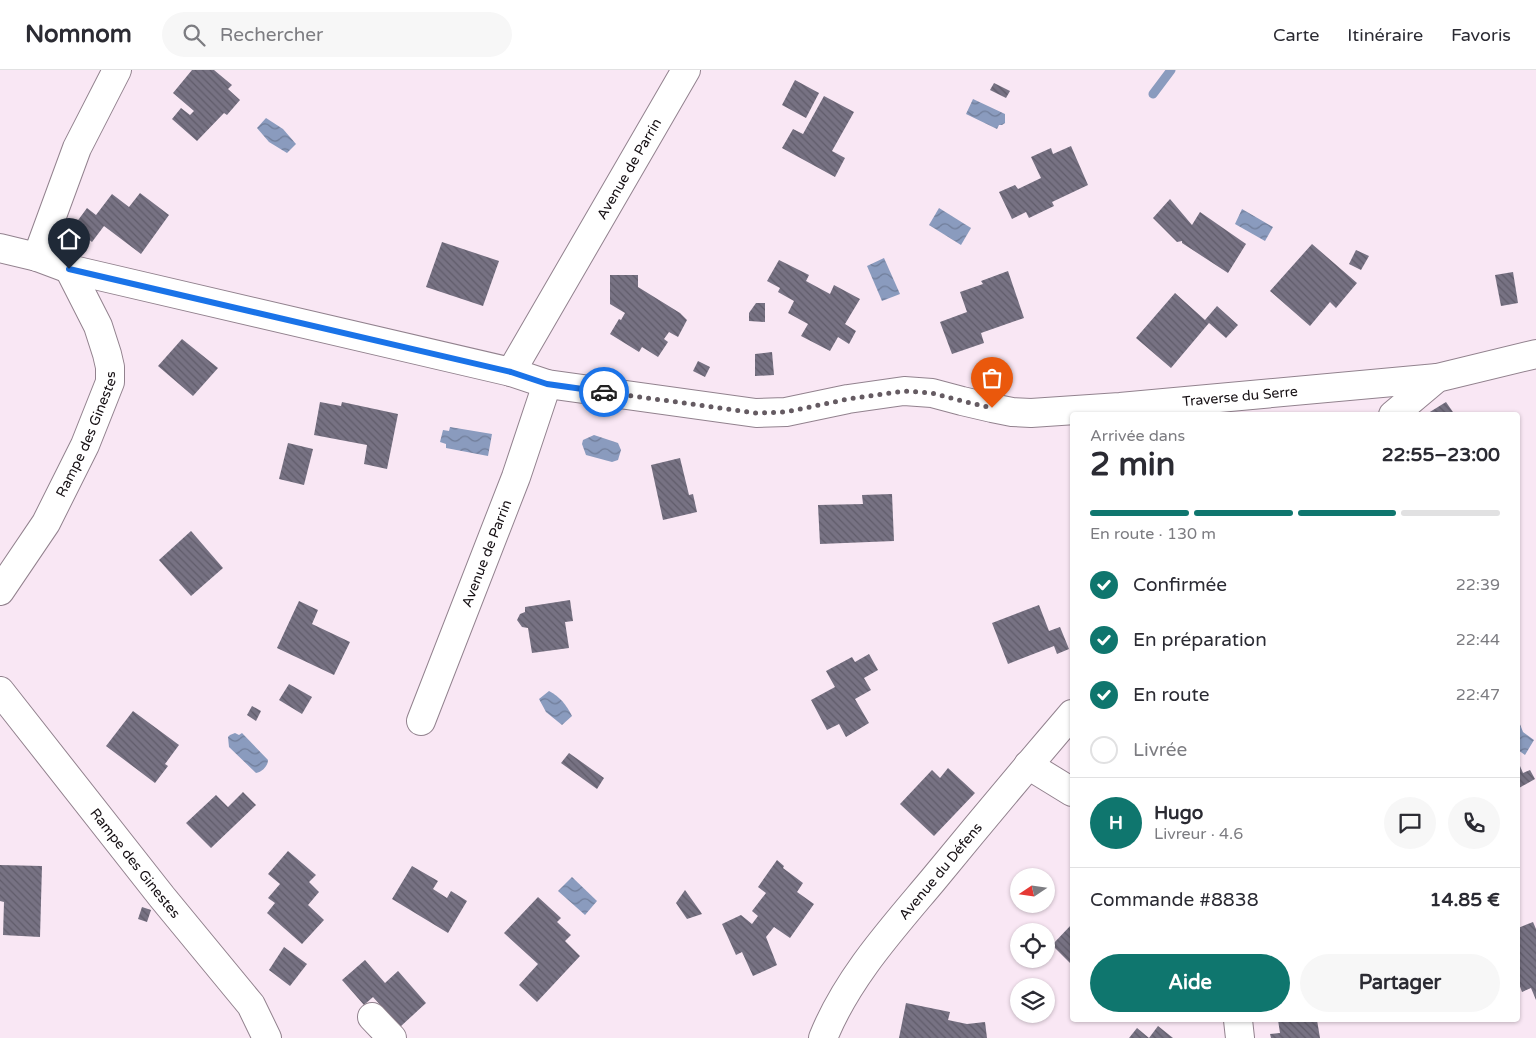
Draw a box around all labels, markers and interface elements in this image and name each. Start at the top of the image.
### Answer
search box [162,12,512,57]
text: Nomnom [25,20,132,49]
icon: search [180,21,208,49]
text: Rechercher [220,24,323,46]
text: Carte [1273,24,1319,46]
text: Itinéraire [1347,24,1423,46]
text: Favoris [1451,24,1511,46]
street label: Avenue de Parrin [593,115,665,222]
pin [48,218,90,269]
icon: home [55,225,83,253]
pin [971,357,1013,408]
icon: bag [978,364,1006,392]
courier [579,367,629,417]
street label: Rampe des Ginestes [52,371,119,500]
icon: car [590,378,618,406]
street label: Traverse du Serre [1182,382,1298,410]
text: Arrivée dans [1090,426,1185,446]
text: 22:55–23:00 [1382,444,1500,466]
text: 2 min [1090,446,1175,484]
street label: Avenue de Parrin [458,497,515,609]
text: En route · 130 m [1090,524,1216,544]
icon: check [1090,571,1118,599]
text: Confirmée [1133,574,1227,596]
text: 22:39 [1456,575,1500,595]
icon: check [1090,626,1118,654]
text: En préparation [1133,629,1267,651]
text: 22:44 [1456,630,1500,650]
icon: check [1090,681,1118,709]
text: En route [1133,684,1210,706]
text: 22:47 [1456,685,1500,705]
text: Livrée [1133,739,1187,761]
button: chat [1384,797,1436,849]
button: phone [1448,797,1500,849]
text: Hugo [1154,802,1203,824]
street label: Rampe des Ginestes [87,805,184,922]
text: H [1109,812,1123,834]
street label: Avenue du Défens [895,819,986,923]
text: Livreur · 4.6 [1154,824,1243,844]
north arrow [1010,868,1055,912]
map controls [1010,868,1055,1023]
text: Commande #8838 [1090,889,1259,911]
text: 14.85 € [1430,889,1500,911]
button: locate [1010,923,1055,968]
button: Aide [1090,954,1290,1012]
button: Partager [1300,954,1500,1012]
button: layers [1010,978,1055,1023]

